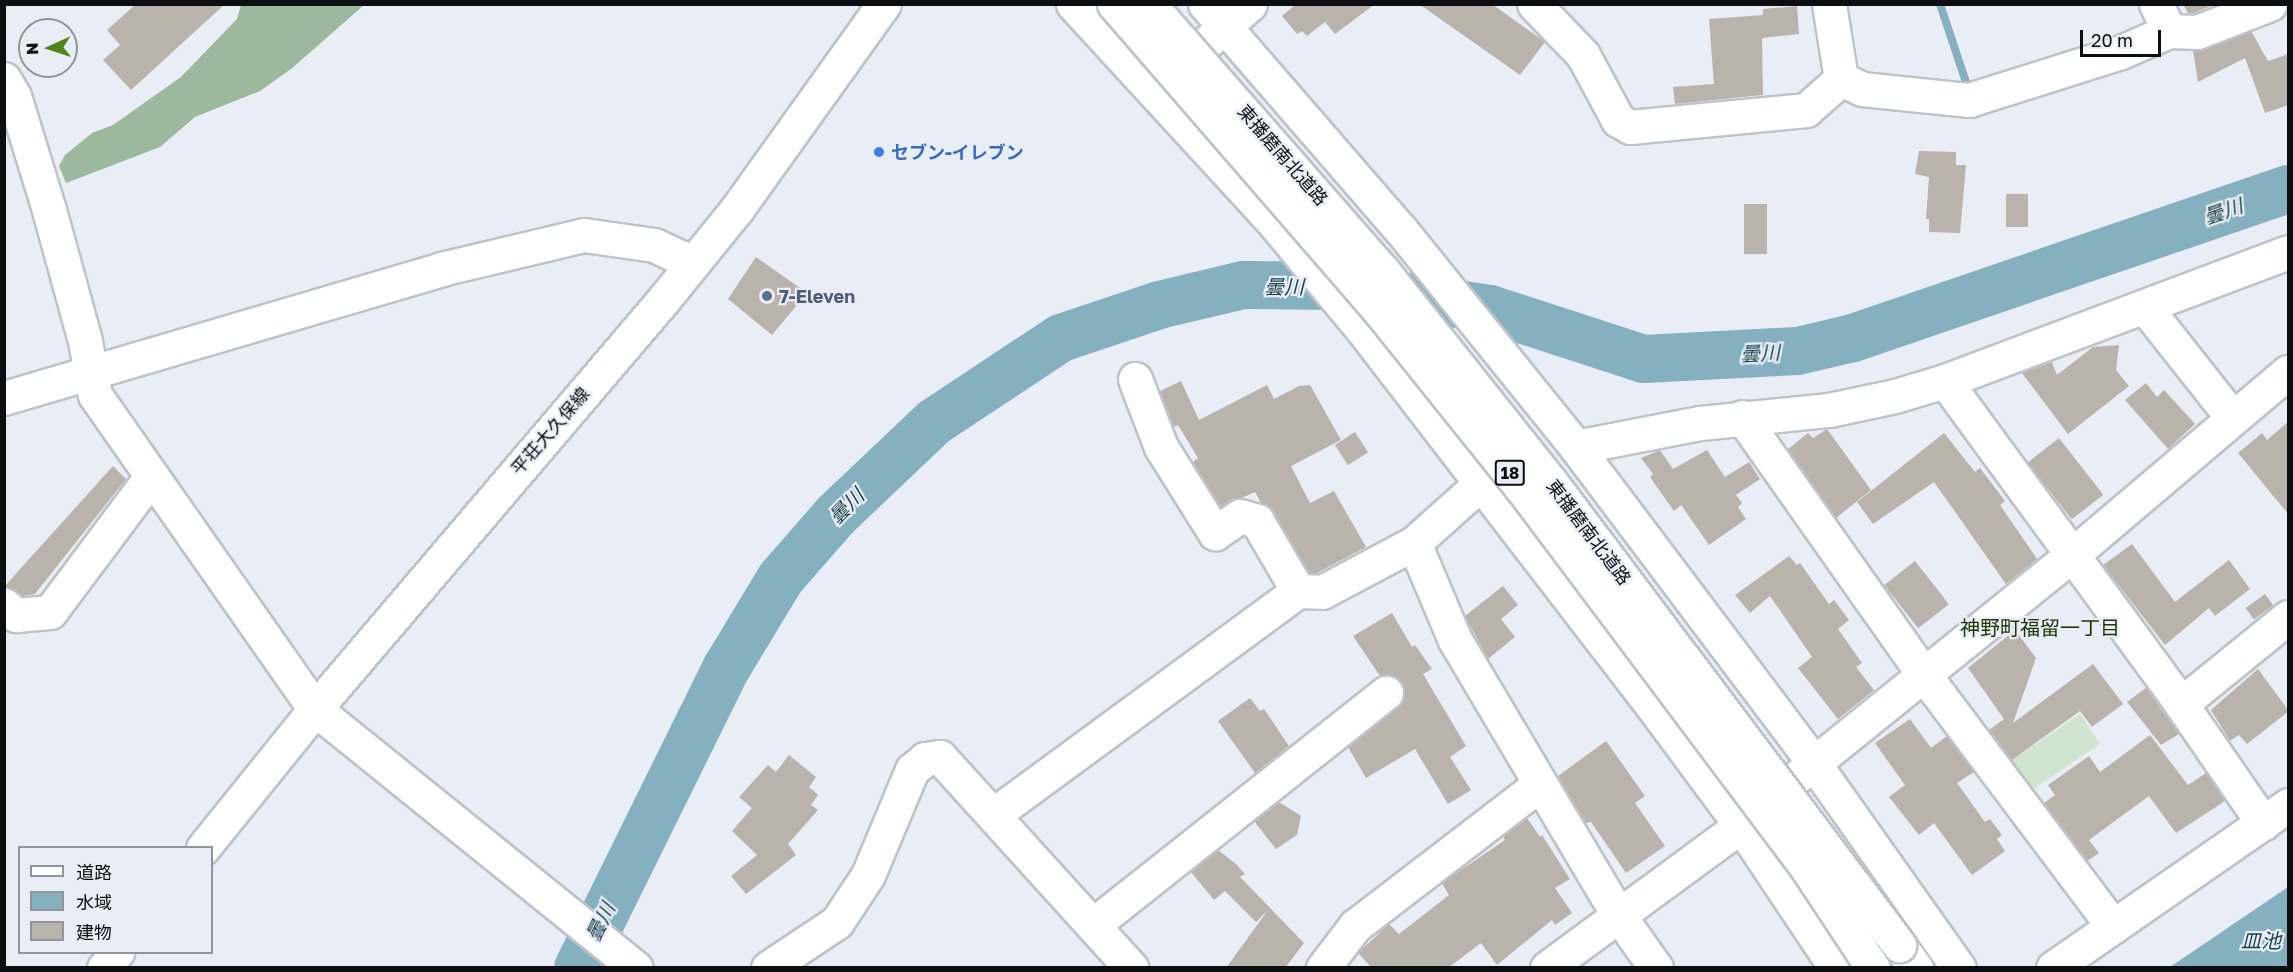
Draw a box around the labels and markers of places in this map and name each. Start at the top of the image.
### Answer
place label: セブン-イレブン [891,141,1024,163]
marker: セブン-イレブン [872,145,886,159]
place label: 7-Eleven [779,285,855,307]
marker: 7-Eleven [760,289,774,303]

